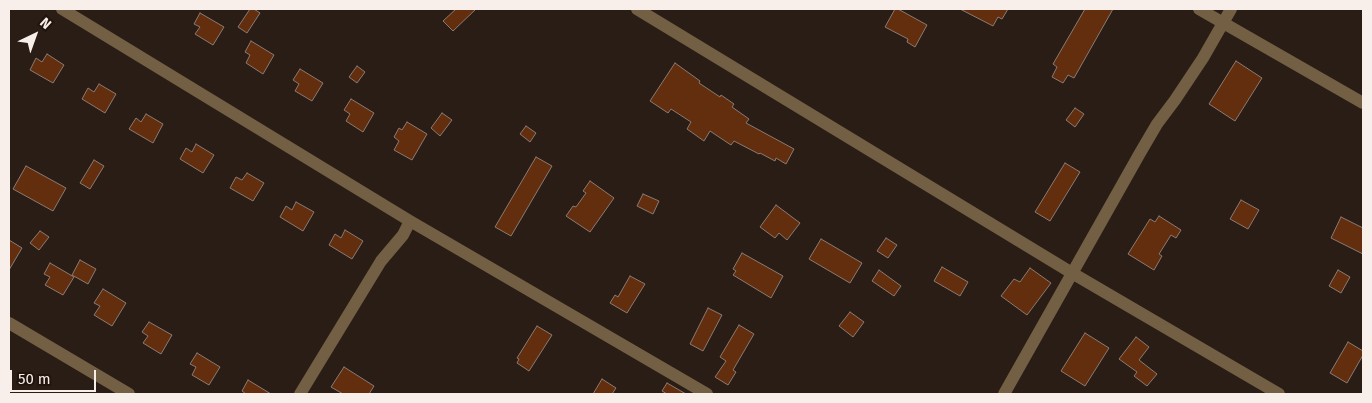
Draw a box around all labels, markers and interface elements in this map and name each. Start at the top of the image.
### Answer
north arrow [10,10,60,60]
text: N [36,14,55,33]
scale bar [12,360,99,392]
text: 50 m [18,370,51,388]

